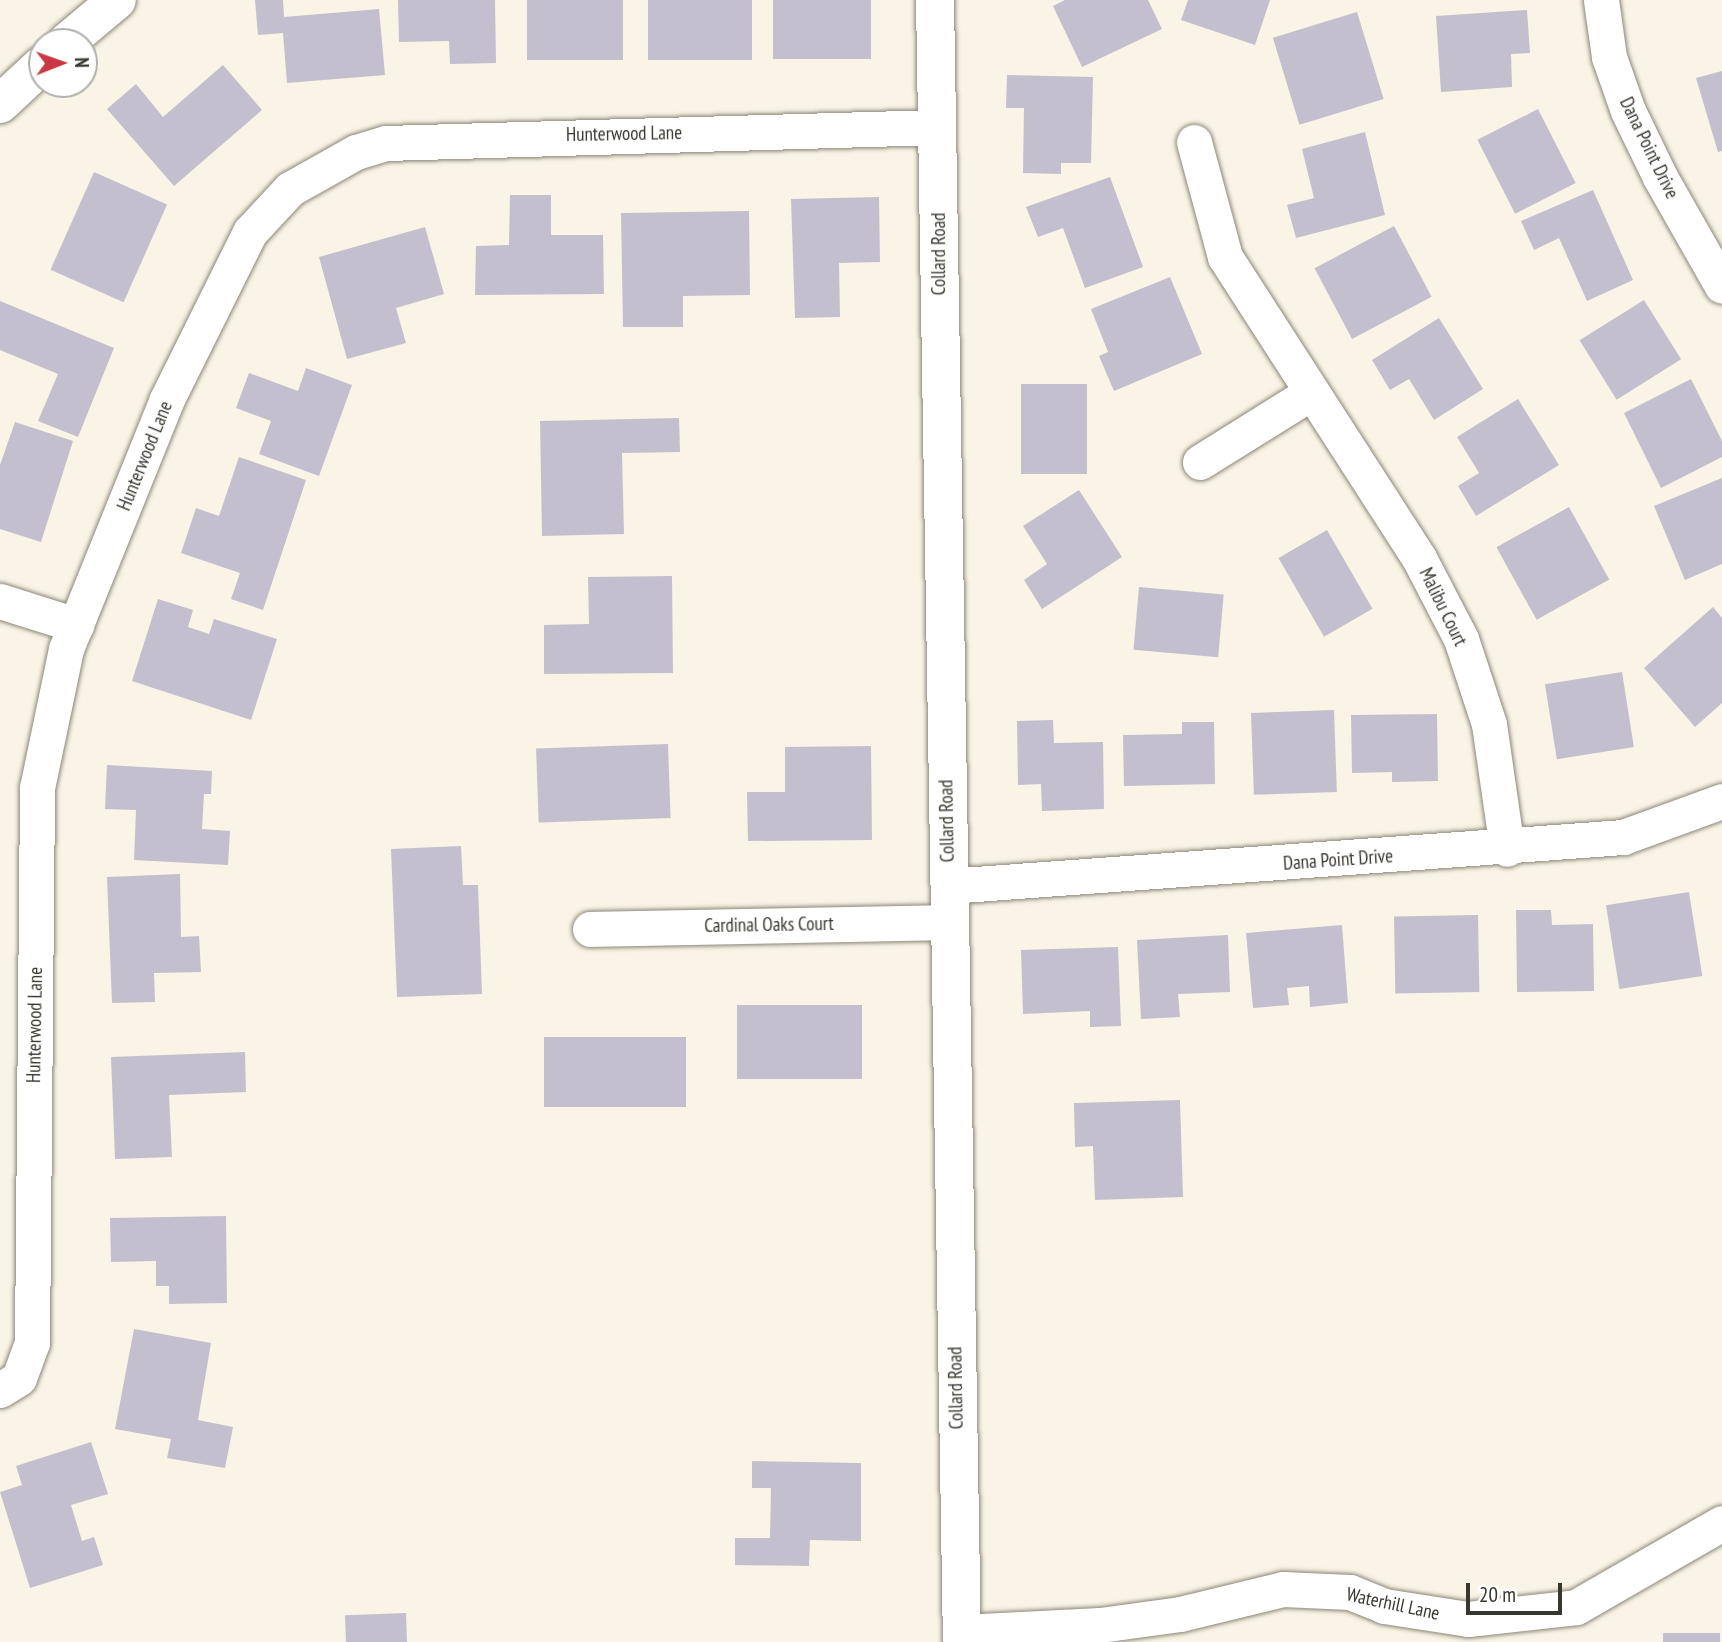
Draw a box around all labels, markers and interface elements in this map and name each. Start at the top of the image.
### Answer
north arrow [28,28,98,98]
text: N [70,57,94,68]
street label: Dana Point Drive [1615,94,1683,202]
street label: Hunterwood Lane [566,122,682,146]
street label: Collard Road [928,213,950,295]
street label: Hunterwood Lane [113,398,177,514]
street label: Malibu Court [1414,564,1472,650]
street label: Collard Road [935,779,959,863]
street label: Dana Point Drive [1282,845,1394,875]
street label: Cardinal Oaks Court [704,912,834,938]
street label: Hunterwood Lane [23,967,47,1083]
street label: Collard Road [944,1346,968,1430]
scale bar [1470,1568,1566,1612]
text: 20 m [1479,1581,1516,1608]
street label: Waterhill Lane [1344,1583,1442,1625]

